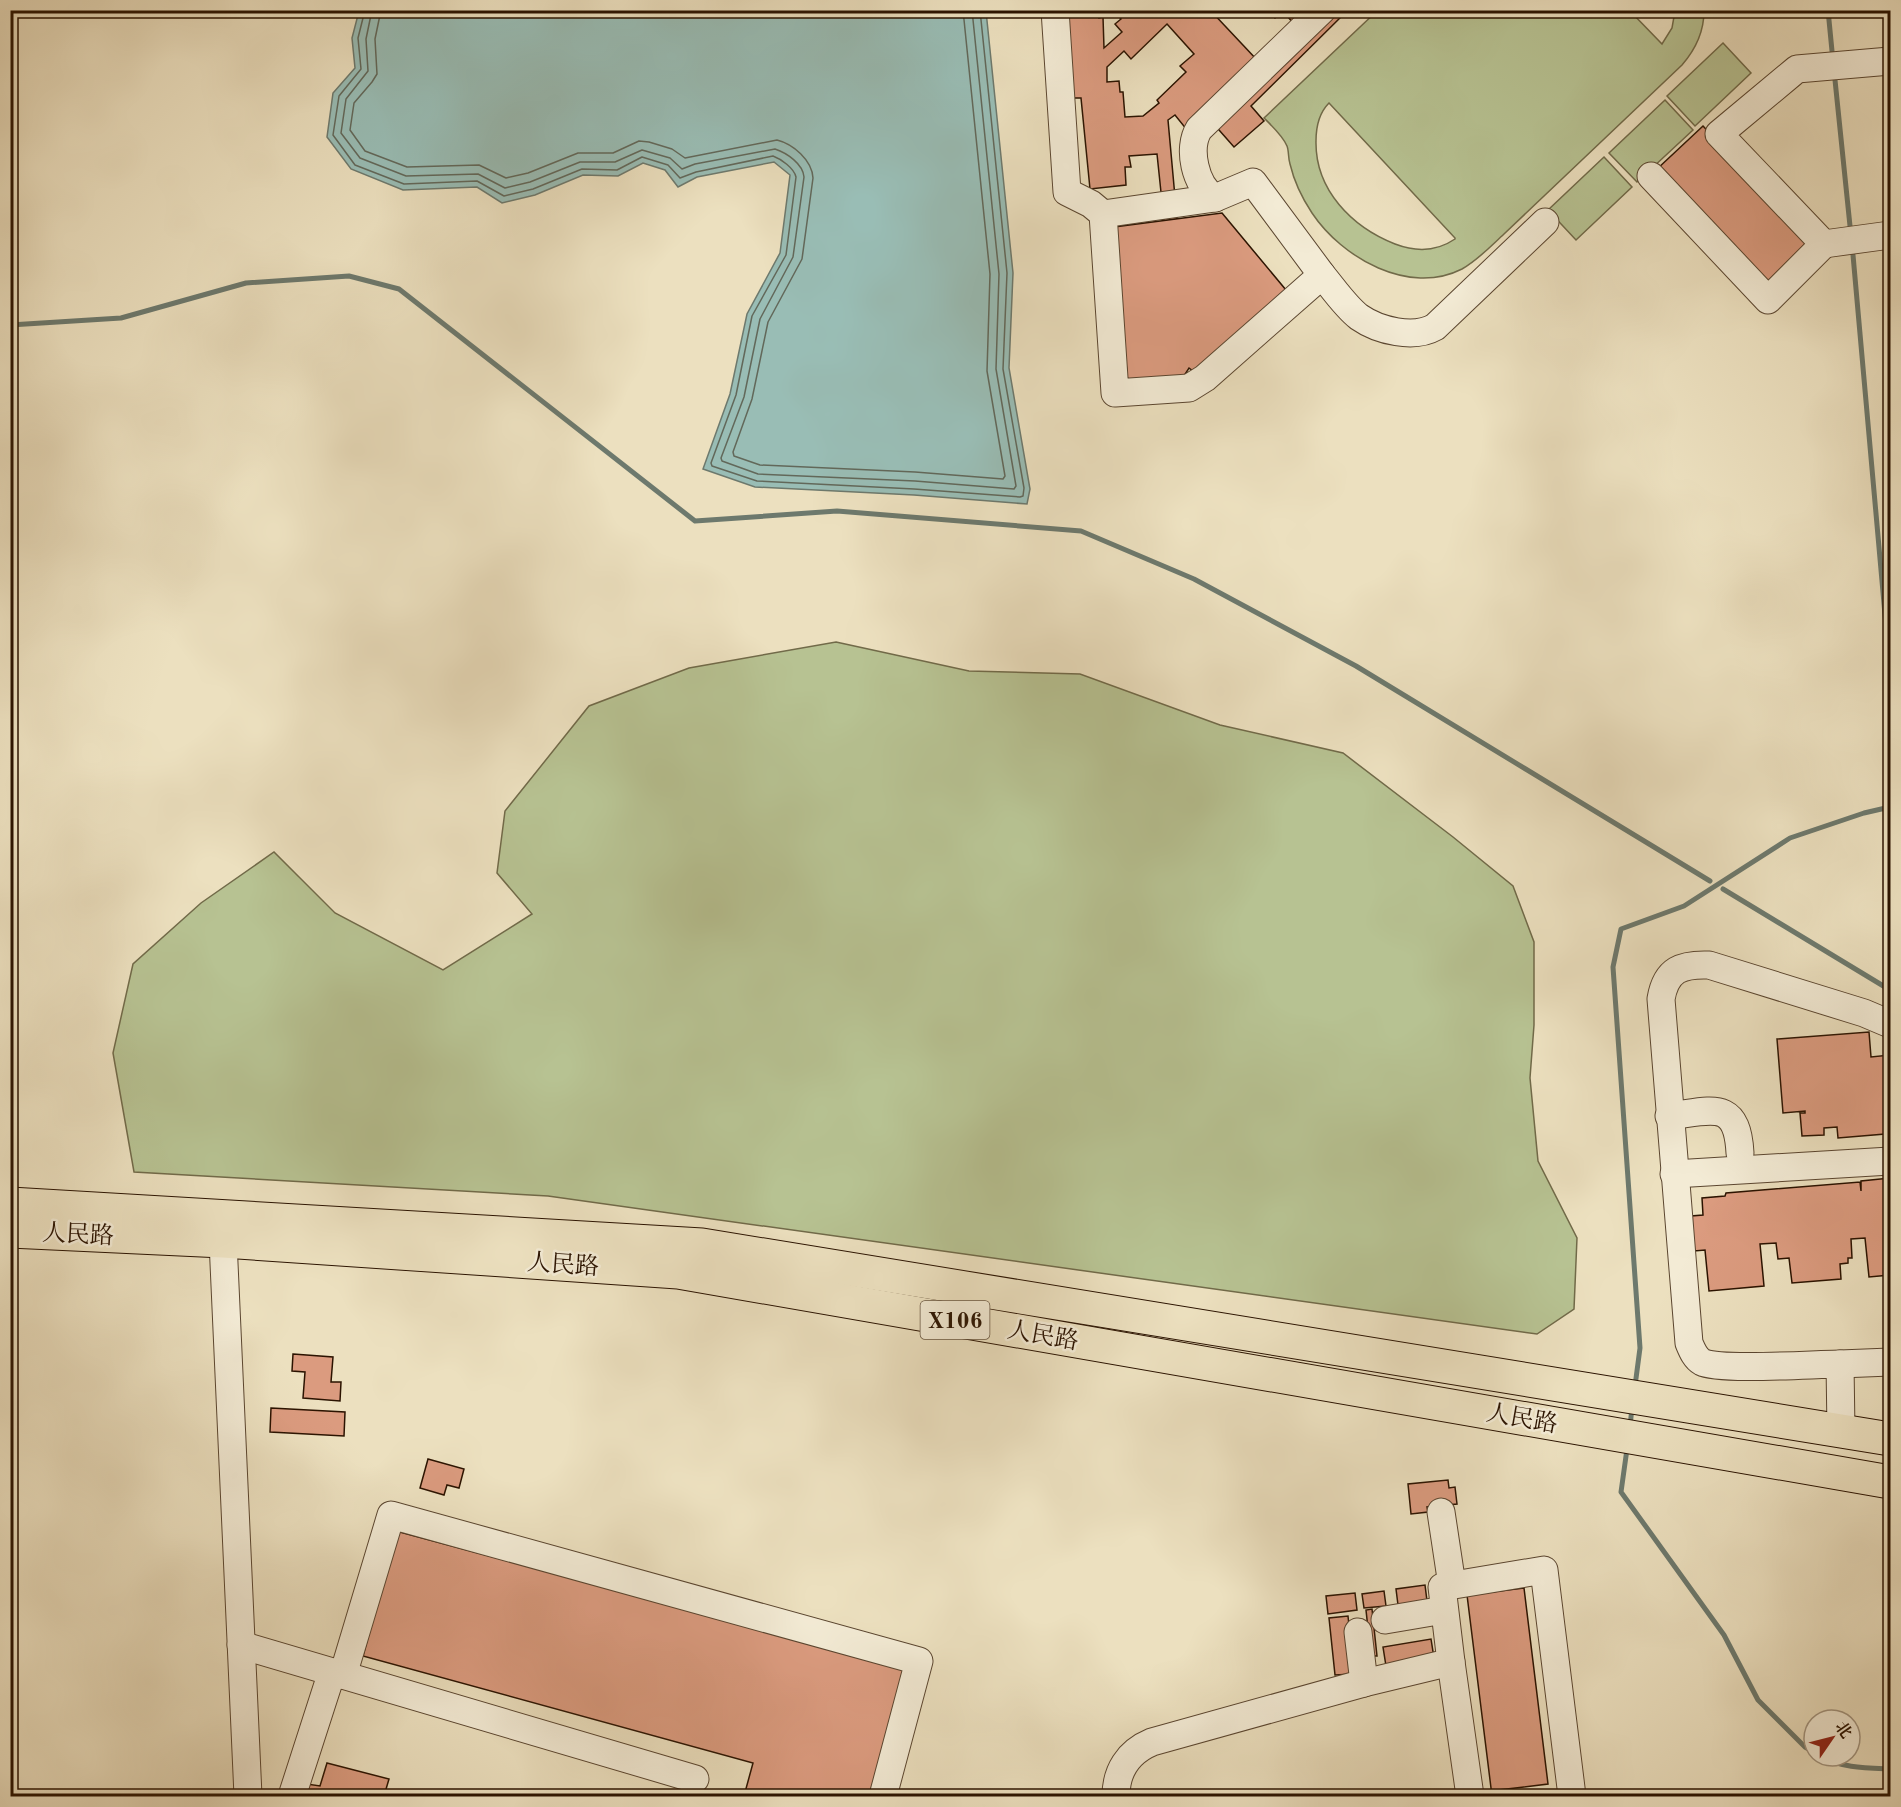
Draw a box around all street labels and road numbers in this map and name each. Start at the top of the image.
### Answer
street label: 人民路 [41,1219,115,1250]
street label: 人民路 [526,1249,600,1280]
road number: X106 [920,1301,990,1339]
street label: 人民路 [1005,1316,1081,1355]
street label: 人民路 [1484,1399,1560,1438]

